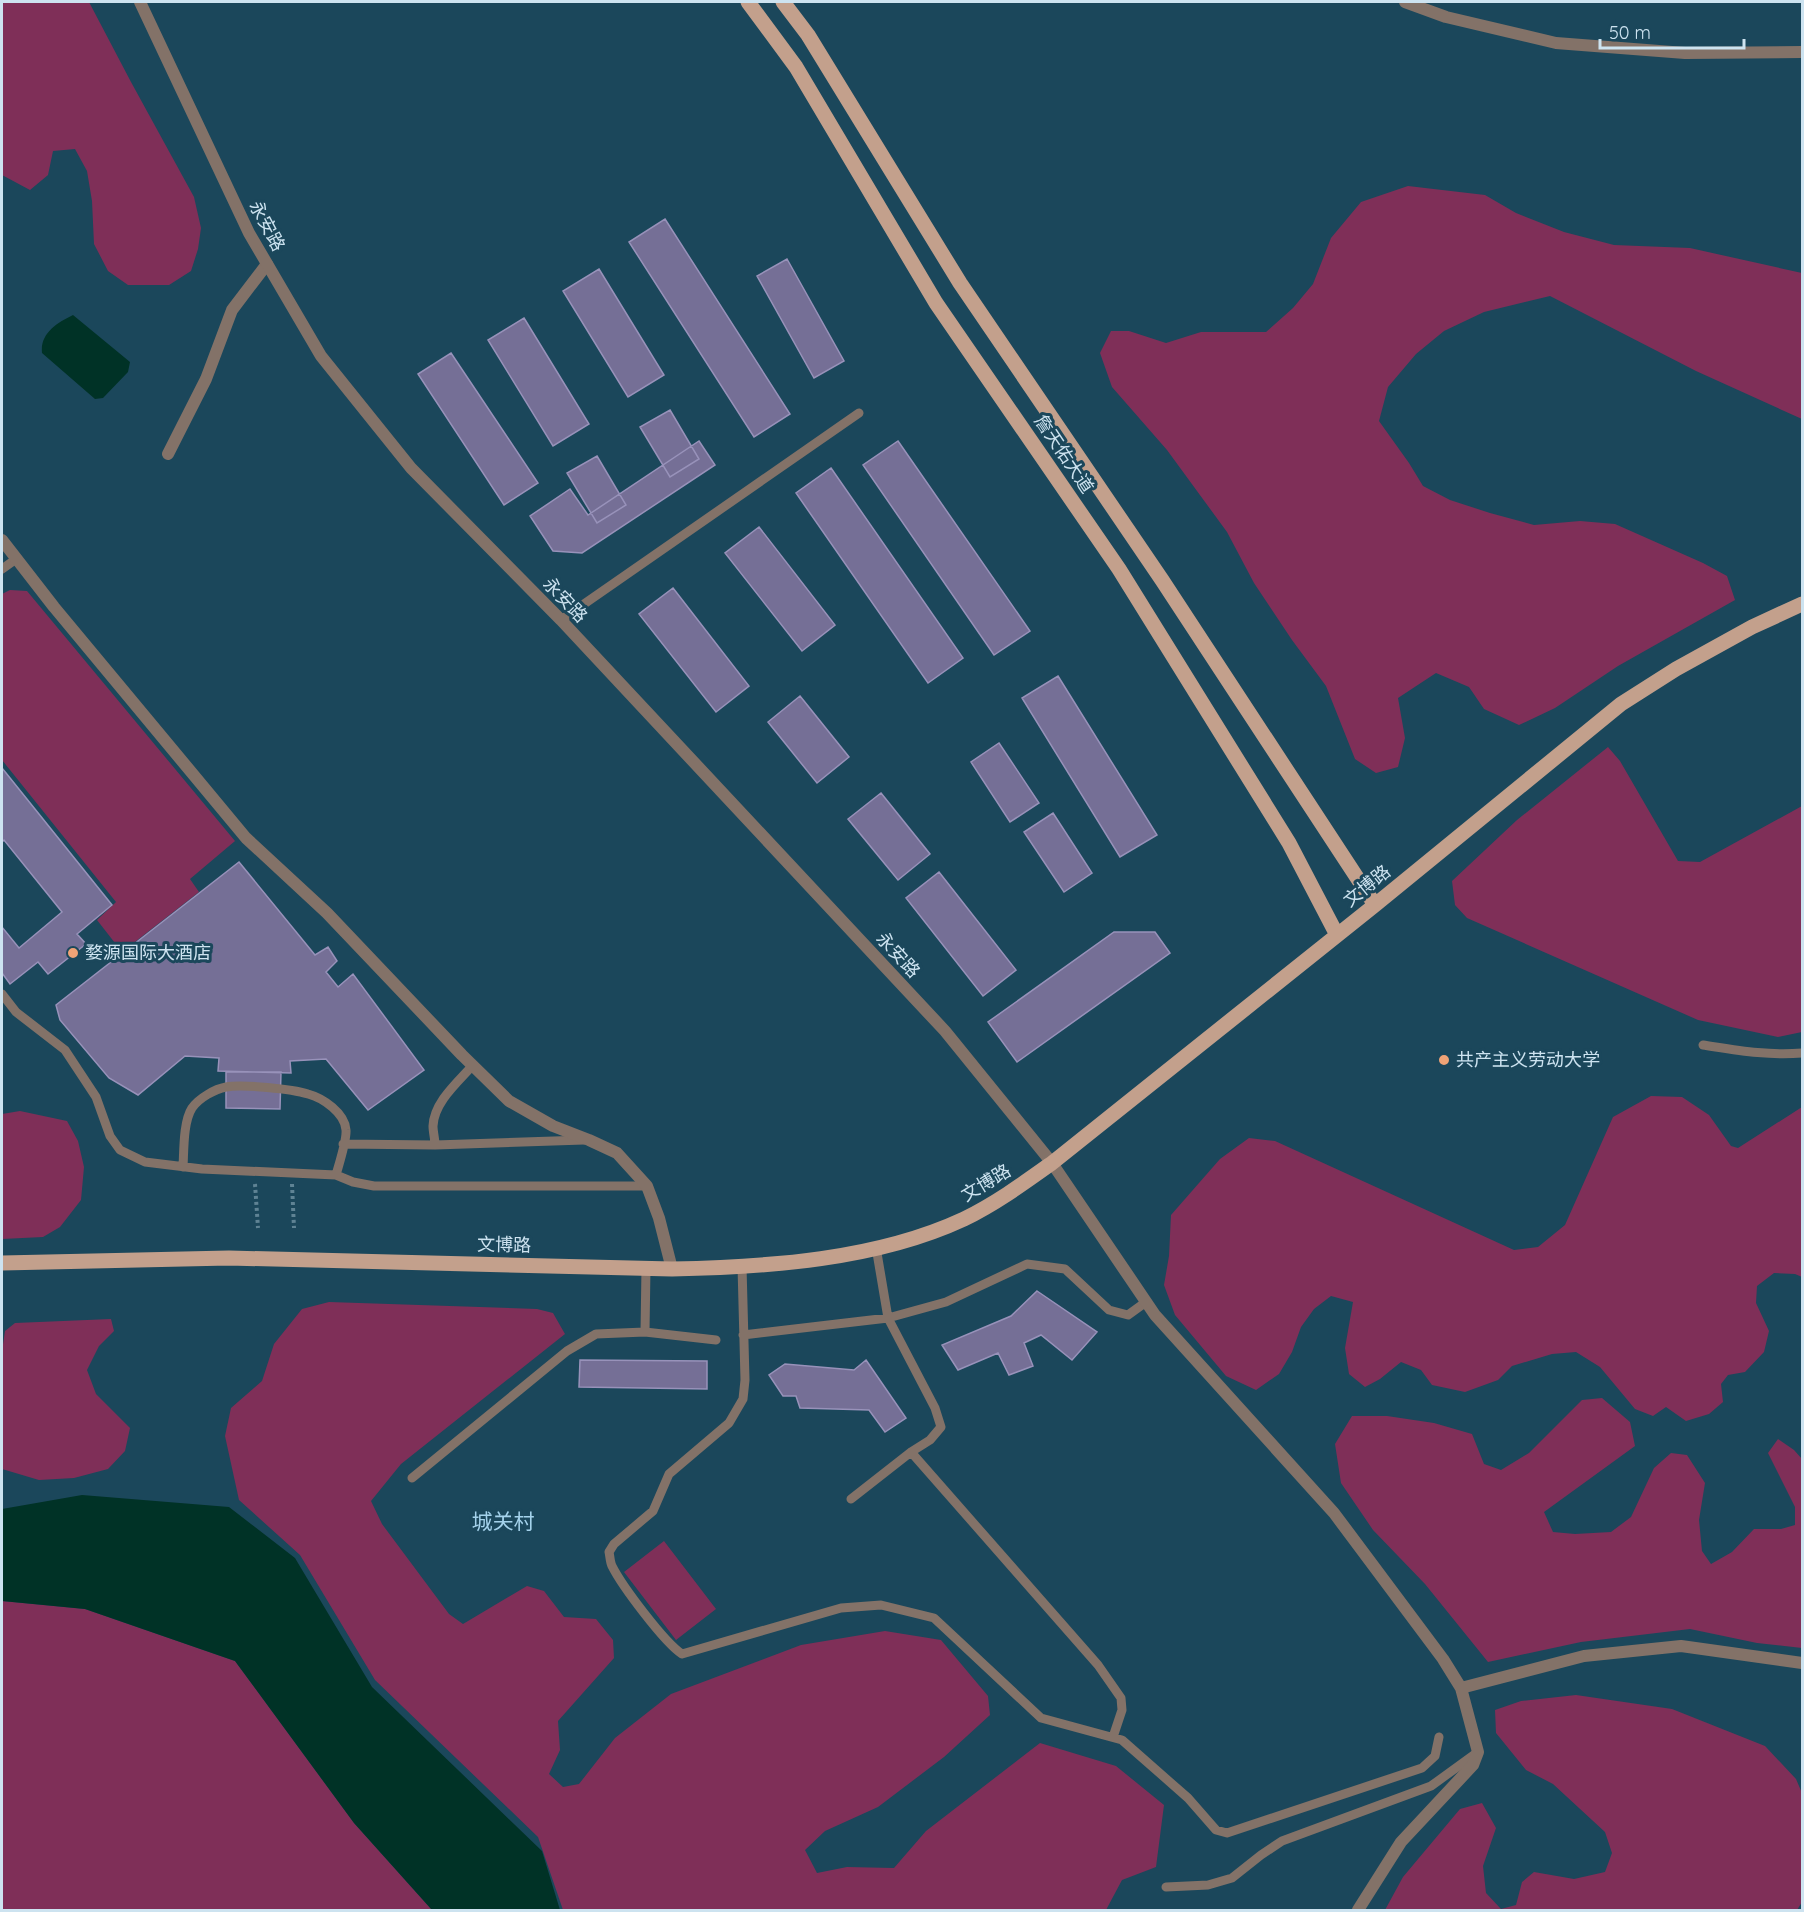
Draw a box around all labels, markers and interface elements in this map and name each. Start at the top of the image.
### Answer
scale bar [1600,12,1744,50]
text: 50 m [1609,21,1651,44]
street label: 永安路 [245,197,290,255]
street label: 詹天佑大道 [1030,410,1099,497]
street label: 永安路 [538,572,592,627]
street label: 文博路 [1338,860,1395,912]
street label: 永安路 [872,927,925,982]
place label: 婺源国际大酒店 [85,941,211,964]
marker: 婺源国际大酒店 [66,946,80,960]
place label: 共产主义劳动大学 [1456,1048,1600,1071]
marker: 共产主义劳动大学 [1437,1053,1451,1067]
street label: 文博路 [957,1159,1015,1206]
street label: 文博路 [477,1233,531,1256]
district label: 城关村 [472,1508,535,1534]

